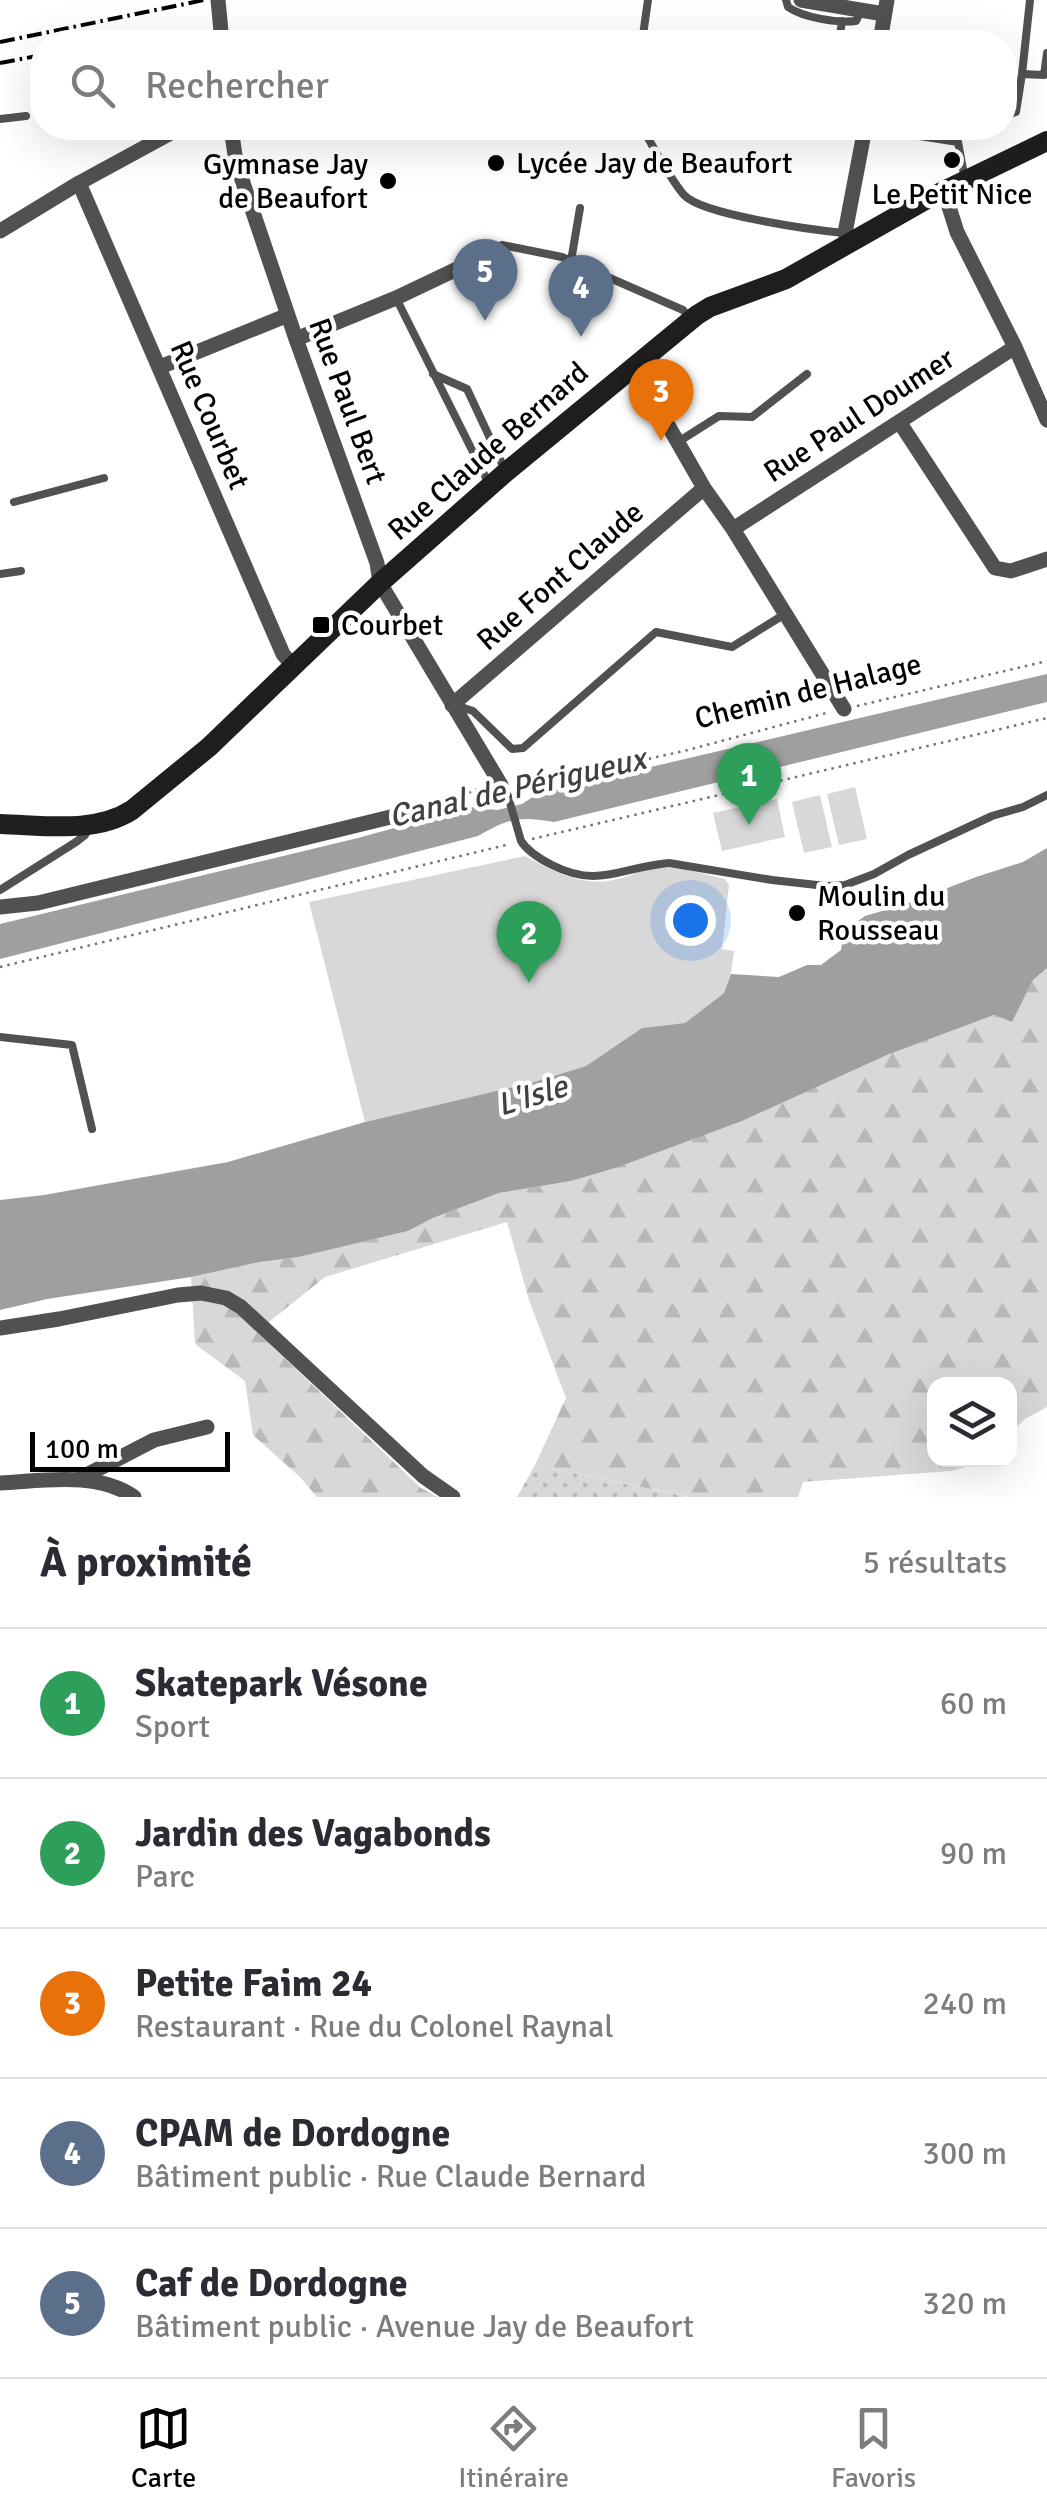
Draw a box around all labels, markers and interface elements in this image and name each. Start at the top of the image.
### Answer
search box [30,30,1017,140]
icon: search [65,58,120,113]
text: Rechercher [145,62,329,109]
place label: Lycée Jay de Beaufort [516,145,792,182]
place label: Gymnase Jay de Beaufort [203,146,368,217]
marker: Le Petit Nice [941,149,963,171]
marker: Lycée Jay de Beaufort [485,152,507,174]
marker: Gymnase Jay de Beaufort [377,170,399,192]
place label: Le Petit Nice [871,176,1033,213]
pin: 5 [452,238,518,321]
pin: 4 [548,255,614,337]
street label: Rue Paul Bert [300,313,395,489]
street label: Rue Courbet [162,335,257,495]
street label: Rue Paul Doumer [757,340,962,491]
street label: Rue Claude Bernard [380,354,596,549]
pin: 3 [628,358,694,441]
street label: Rue Font Claude [469,494,651,659]
place label: Courbet [341,607,443,644]
marker: Courbet [310,614,332,636]
street label: Chemin de Halage [691,645,925,738]
water label: Canal de Périgueux [385,738,652,836]
pin: 1 [716,742,782,825]
place label: Moulin du Rousseau [817,878,945,949]
your location [665,895,716,946]
pin: 2 [496,900,562,983]
marker: Moulin du Rousseau [786,902,808,924]
water label: L'Isle [492,1066,574,1125]
map controls [927,1377,1017,1467]
button: layers [927,1377,1017,1467]
scale bar [30,1427,230,1472]
text: 100 m [45,1432,119,1466]
text: À proximité [40,1537,252,1588]
text: 5 résultats [863,1543,1007,1582]
text: Skatepark Vésone [135,1660,428,1707]
text: 1 [64,1684,81,1723]
text: 60 m [940,1684,1007,1723]
text: Sport [135,1707,210,1746]
text: Jardin des Vagabonds [135,1810,491,1857]
text: 2 [64,1834,81,1873]
text: 90 m [940,1834,1007,1873]
text: Parc [135,1857,195,1896]
text: Petite Faim 24 [135,1960,372,2007]
text: 3 [64,1984,81,2023]
text: 240 m [923,1984,1007,2023]
text: Restaurant · Rue du Colonel Raynal [135,2007,614,2046]
text: CPAM de Dordogne [135,2110,450,2157]
text: 4 [64,2134,81,2173]
text: 300 m [923,2134,1007,2173]
text: Bâtiment public · Rue Claude Bernard [135,2157,647,2196]
text: Caf de Dordogne [135,2260,408,2307]
text: 5 [64,2284,81,2323]
text: 320 m [923,2284,1007,2323]
text: Bâtiment public · Avenue Jay de Beaufort [135,2307,694,2346]
tab: Carte [131,2401,196,2495]
tab: Itinéraire [458,2401,569,2495]
tab: Favoris [831,2401,916,2495]

